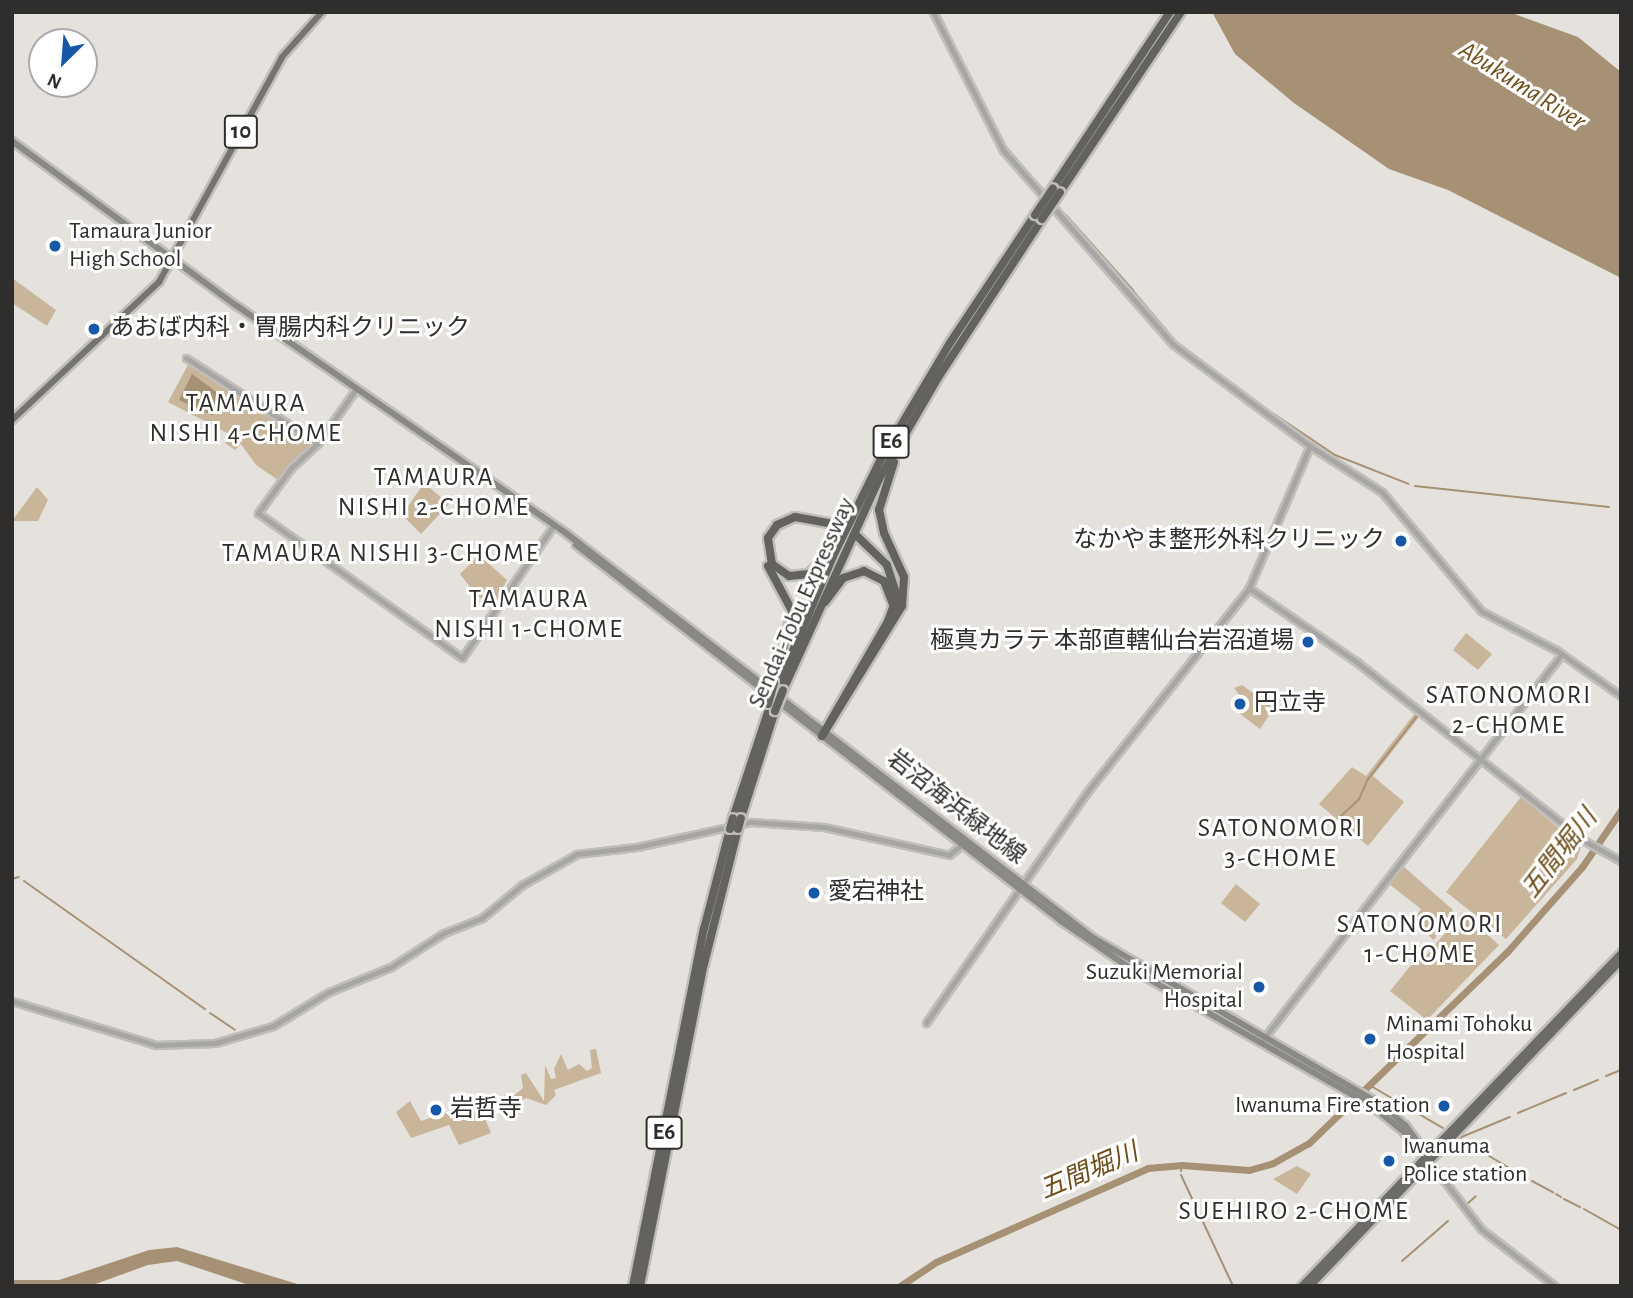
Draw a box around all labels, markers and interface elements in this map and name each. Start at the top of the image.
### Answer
north arrow [28,28,98,98]
water label: Abukuma River [1453,35,1591,137]
text: N [45,69,65,92]
road number: 10 [224,113,258,152]
place label: Tamaura Junior High School [69,218,212,274]
marker: Tamaura Junior High School [47,238,63,254]
place label: あおば内科・胃腸内科クリニック [110,315,470,343]
marker: あおば内科・胃腸内科クリニック [84,319,104,339]
district label: TAMAURA NISHI 4-CHOME [151,388,341,450]
road number: E6 [872,422,910,462]
district label: TAMAURA NISHI 2-CHOME [339,462,529,524]
street label: Sendai-Tobu Expressway [743,493,861,713]
place label: なかやま整形外科クリニック [1073,527,1385,555]
marker: なかやま整形外科クリニック [1391,531,1411,551]
district label: TAMAURA NISHI 3-CHOME [224,538,538,570]
district label: TAMAURA NISHI 1-CHOME [436,584,622,646]
place label: 極真カラテ 本部直轄仙台岩沼道場 [930,628,1294,656]
marker: 極真カラテ 本部直轄仙台岩沼道場 [1300,634,1316,650]
district label: SATONOMORI 2-CHOME [1427,680,1591,742]
place label: 円立寺 [1254,690,1326,718]
marker: 円立寺 [1232,696,1248,712]
street label: 岩沼海浜緑地線 [881,745,1031,871]
water label: 五間堀川 [1516,803,1604,905]
district label: SATONOMORI 3-CHOME [1199,813,1363,874]
place label: 愛宕神社 [828,879,924,907]
marker: 愛宕神社 [806,885,822,901]
district label: SATONOMORI 1-CHOME [1338,909,1502,970]
place label: Suzuki Memorial Hospital [1086,959,1243,1015]
marker: Suzuki Memorial Hospital [1249,977,1269,997]
place label: Minami Tohoku Hospital [1386,1011,1532,1067]
marker: Minami Tohoku Hospital [1360,1029,1380,1049]
place label: Iwanuma Fire station [1235,1092,1430,1120]
place label: 岩哲寺 [450,1096,522,1124]
marker: Iwanuma Fire station [1436,1098,1452,1114]
marker: 岩哲寺 [428,1102,444,1118]
road number: E6 [645,1114,683,1152]
place label: Iwanuma Police station [1403,1133,1527,1189]
water label: 五間堀川 [1035,1137,1143,1207]
marker: Iwanuma Police station [1381,1153,1397,1169]
district label: SUEHIRO 2-CHOME [1180,1196,1408,1228]

